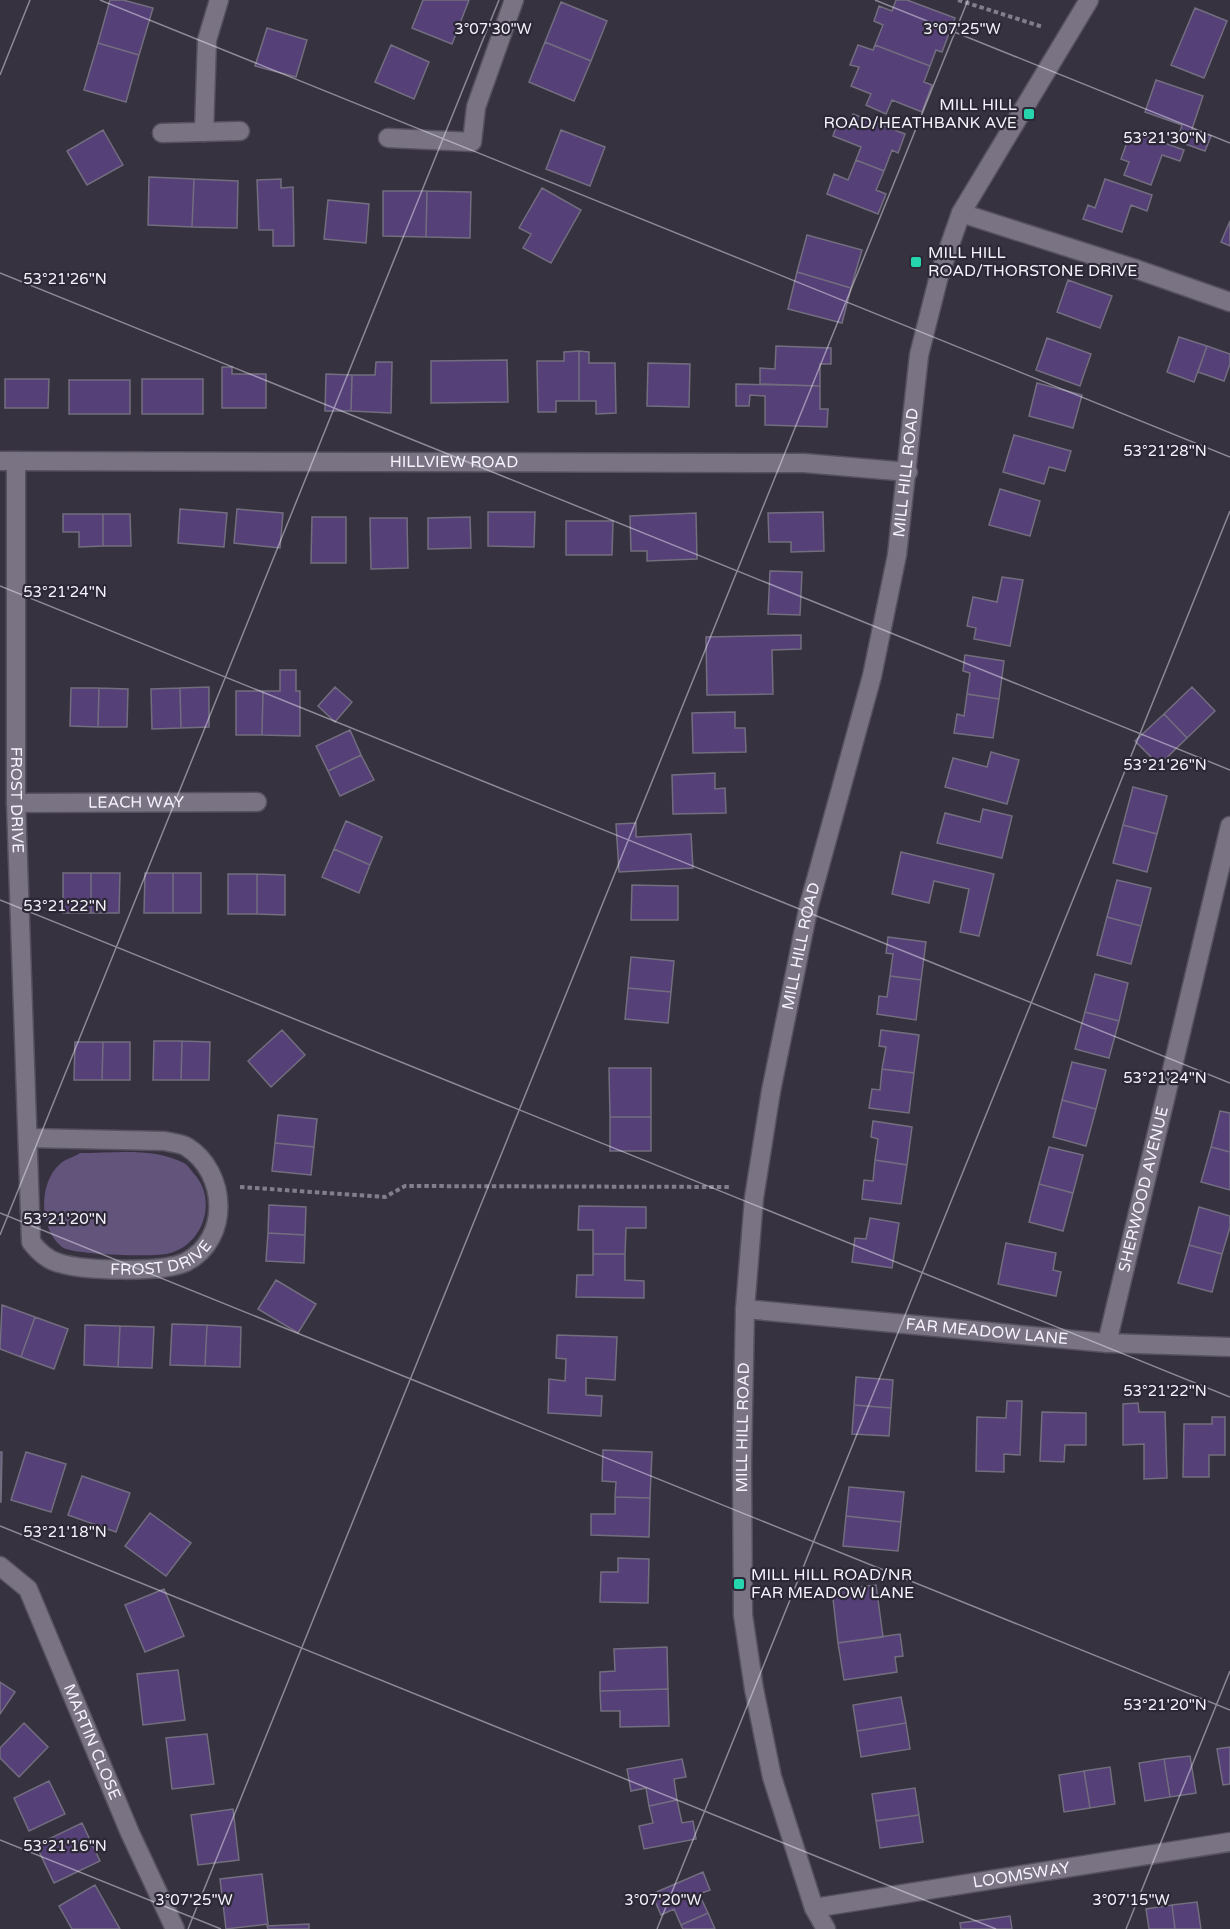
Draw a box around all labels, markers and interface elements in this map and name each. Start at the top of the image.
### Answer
text: 3°07'30"W [454,20,532,38]
text: 3°07'25"W [923,20,1001,38]
place label: MILL HILL ROAD/HEATHBANK AVE [824,95,1017,133]
marker: MILL HILL ROAD/HEATHBANK AVE [1022,107,1036,121]
text: 53°21'30"N [1123,129,1207,147]
place label: MILL HILL ROAD/THORSTONE DRIVE [928,243,1137,281]
marker: MILL HILL ROAD/THORSTONE DRIVE [909,255,923,269]
text: 53°21'26"N [23,270,107,288]
street label: MILL HILL ROAD [889,407,923,538]
text: 53°21'28"N [1123,442,1207,460]
street label: HILLVIEW ROAD [390,452,518,472]
text: 53°21'24"N [23,583,107,601]
street label: FROST DRIVE [6,747,28,854]
text: 53°21'26"N [1123,756,1207,774]
street label: LEACH WAY [88,792,184,813]
street label: MILL HILL ROAD [778,880,825,1012]
text: 53°21'22"N [23,897,107,915]
text: 53°21'24"N [1123,1069,1207,1087]
street label: SHERWOOD AVENUE [1114,1104,1173,1274]
text: 53°21'20"N [23,1210,107,1228]
street label: FROST DRIVE [110,1236,216,1280]
street label: FAR MEADOW LANE [905,1314,1069,1349]
street label: MILL HILL ROAD [732,1362,754,1492]
text: 53°21'22"N [1123,1382,1207,1400]
text: 53°21'18"N [23,1523,107,1541]
place label: MILL HILL ROAD/NR FAR MEADOW LANE [751,1565,914,1603]
marker: MILL HILL ROAD/NR FAR MEADOW LANE [732,1577,746,1591]
street label: MARTIN CLOSE [59,1681,125,1803]
text: 53°21'20"N [1123,1696,1207,1714]
text: 53°21'16"N [23,1837,107,1855]
street label: LOOMSWAY [971,1858,1071,1893]
text: 3°07'25"W [155,1891,233,1909]
text: 3°07'20"W [624,1891,702,1909]
text: 3°07'15"W [1092,1891,1170,1909]

